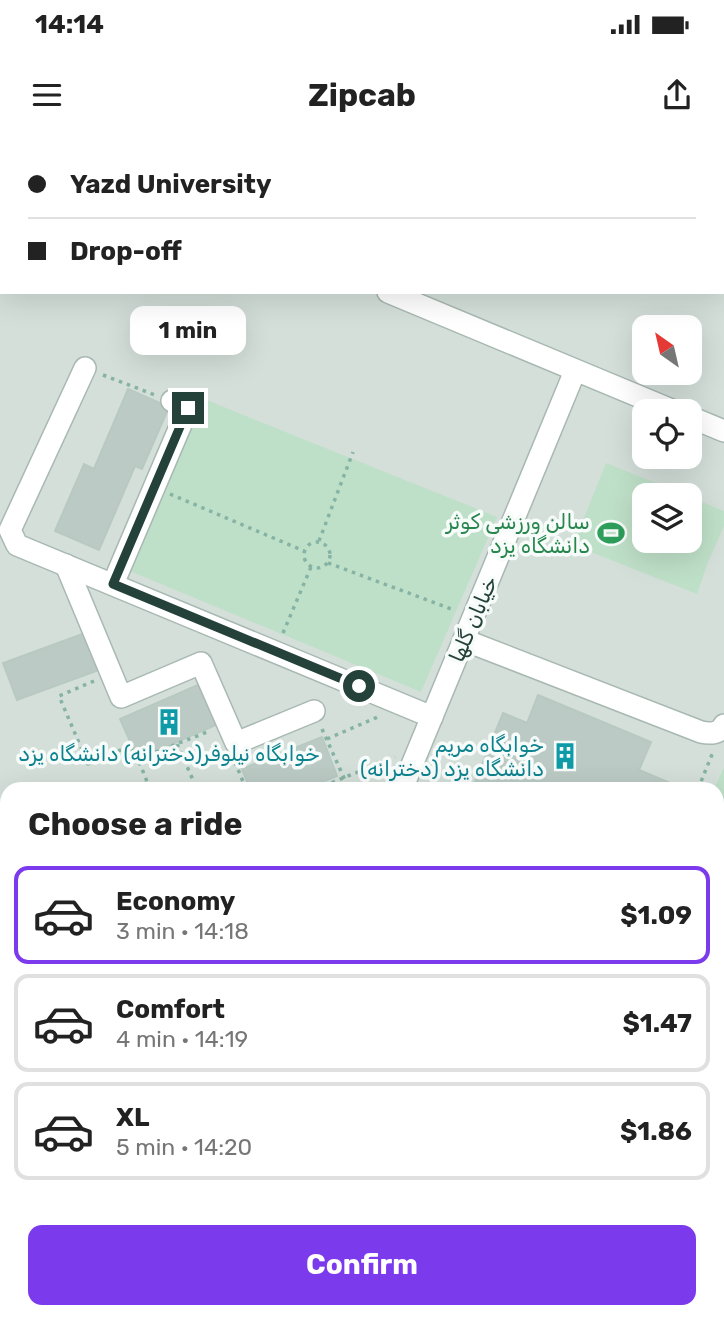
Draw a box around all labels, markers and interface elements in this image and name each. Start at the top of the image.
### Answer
text: 14:14 [35,9,104,40]
icon: menu [28,76,66,114]
text: Zipcab [308,76,416,114]
icon: share [658,76,696,114]
text: Yazd University [70,169,271,200]
text: Drop-off [70,236,182,267]
callout: 1 min [130,306,246,356]
north arrow [632,315,702,385]
map controls [632,315,702,553]
text: 1 min [159,316,217,344]
route end [172,392,204,424]
button: locate [632,399,702,469]
button: layers [632,483,702,553]
place label: سالن ورزشی کوثر دانشگاه یزد [444,509,590,558]
sports icon: سالن ورزشی کوثر دانشگاه یزد [596,518,626,548]
street label: خیابان گلها [444,572,502,666]
route start [343,670,375,702]
building icon: خوابگاه نیلوفر(دخترانه) دانشگاه یزد [154,707,184,737]
place label: خوابگاه مریم (دخترانه) دانشگاه یزد [360,732,544,781]
place label: خوابگاه نیلوفر(دخترانه) دانشگاه یزد [18,741,320,766]
building icon: خوابگاه مریم (دخترانه) دانشگاه یزد [550,741,580,771]
text: Choose a ride [28,805,242,843]
icon: car [32,884,95,947]
text: Economy [116,886,235,917]
text: $1.09 [620,900,692,931]
text: 3 min · 14:18 [116,917,249,945]
icon: car [32,992,95,1055]
text: Comfort [116,994,225,1025]
text: $1.47 [622,1008,692,1039]
text: 4 min · 14:19 [116,1025,248,1053]
icon: car [32,1100,95,1163]
text: XL [116,1102,149,1133]
text: $1.86 [620,1116,692,1147]
text: 5 min · 14:20 [116,1133,252,1161]
button: Confirm [28,1225,696,1305]

